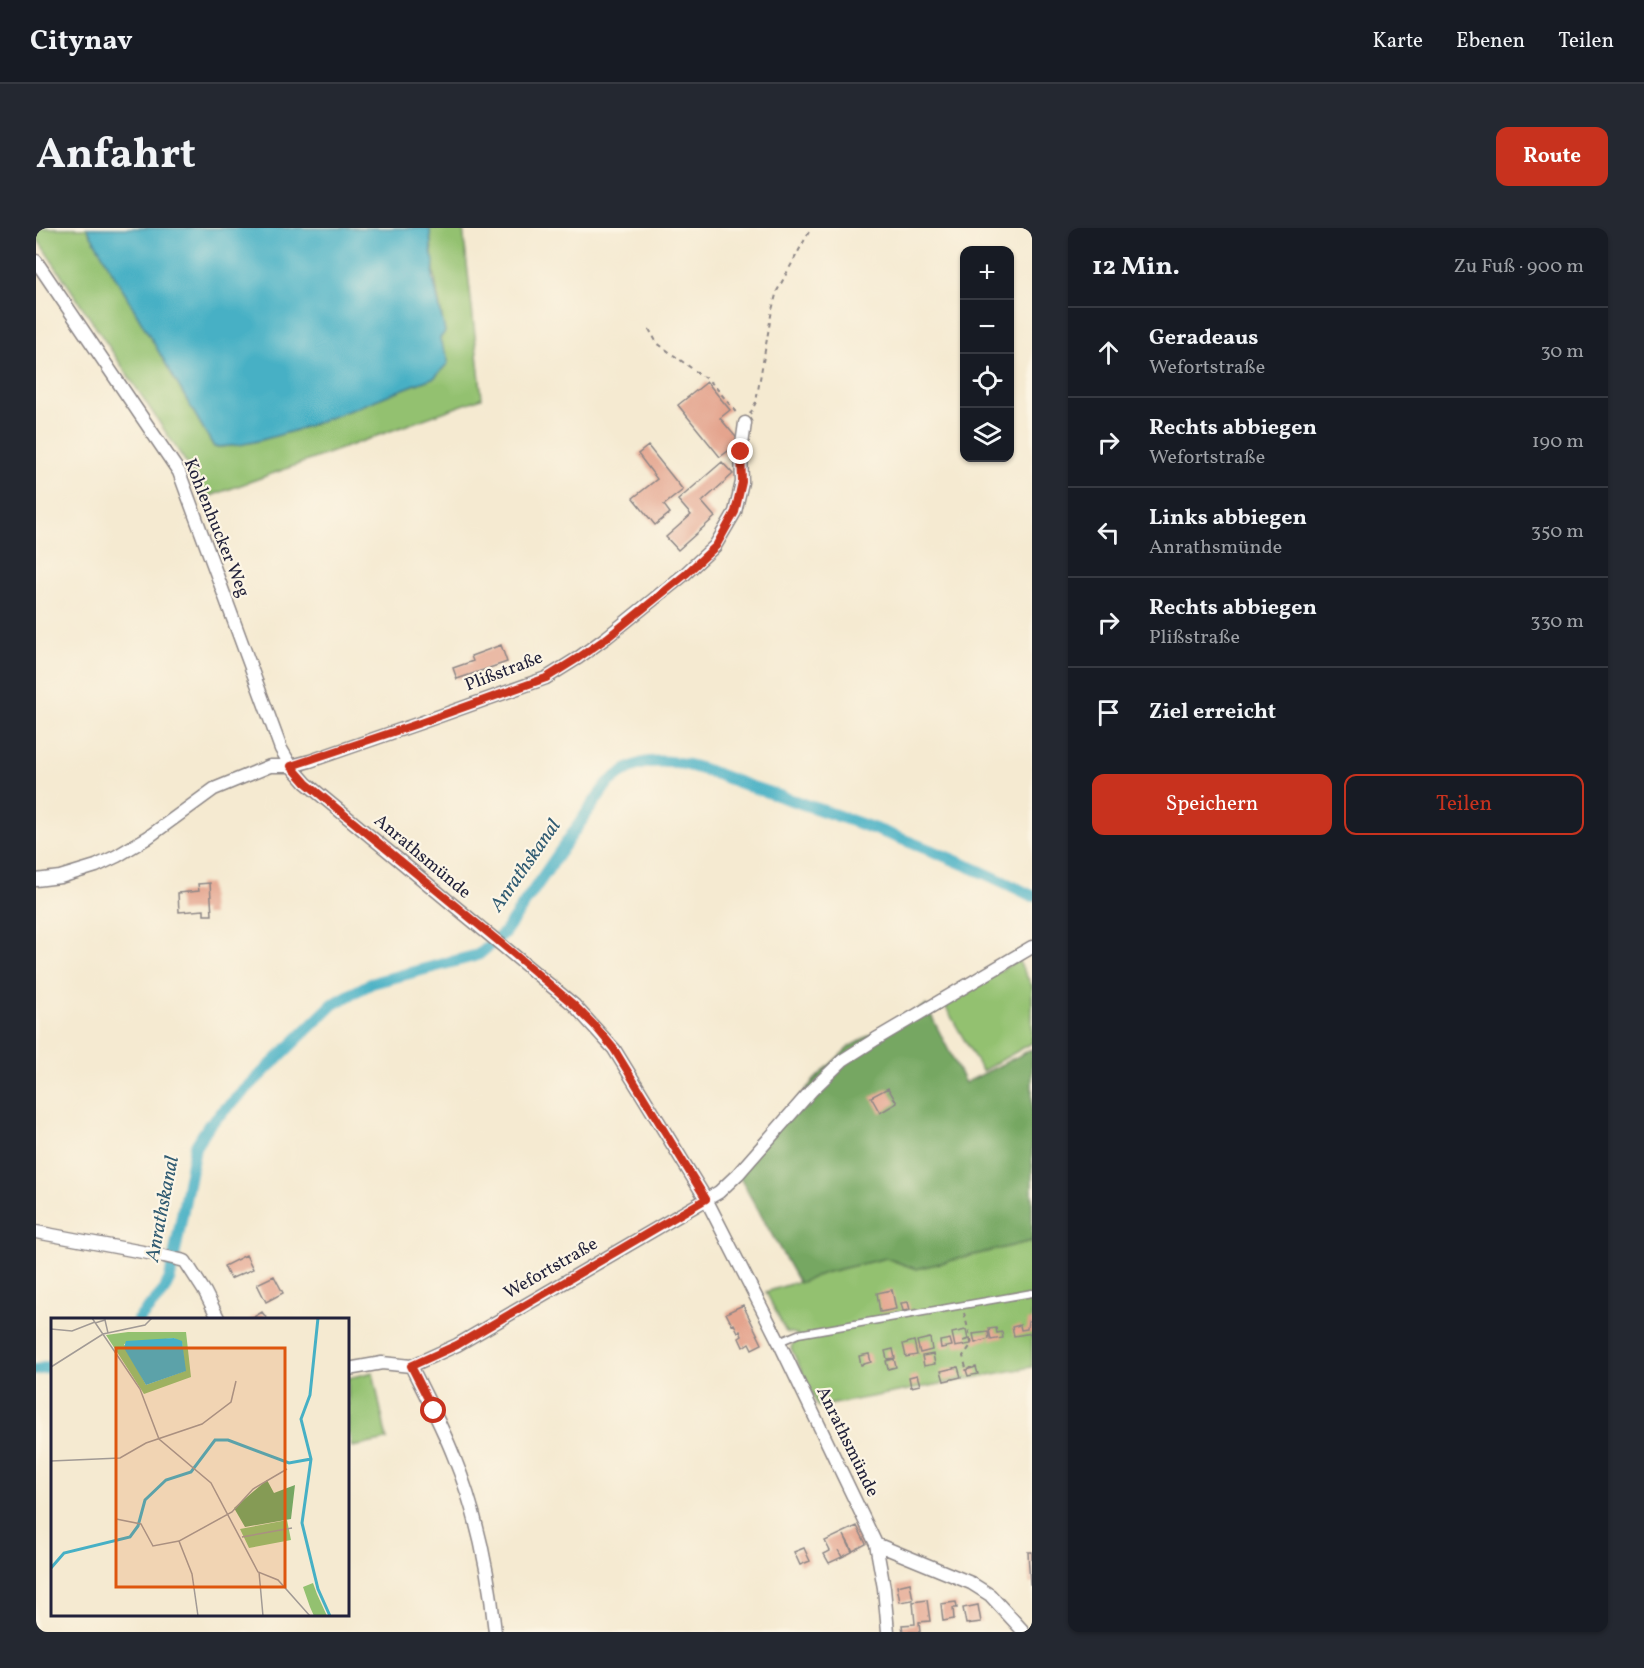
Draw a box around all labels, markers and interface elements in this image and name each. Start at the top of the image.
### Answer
text: Citynav [30,22,133,61]
text: Karte [1372,27,1423,56]
text: Ebenen [1456,27,1525,56]
text: Teilen [1558,27,1614,56]
text: Anfahrt [36,127,196,186]
button: Route [1496,127,1608,186]
map controls [960,246,1014,462]
button: + [960,246,1014,300]
text: 12 Min. [1092,249,1180,285]
text: Zu Fuß · 900 m [1453,253,1584,281]
button: − [960,300,1014,354]
text: Geradeaus [1149,323,1259,354]
icon: ahead [1092,336,1125,369]
text: 30 m [1540,338,1584,366]
button: locate [960,354,1014,408]
text: Wefortstraße [1149,354,1265,382]
button: layers [960,408,1014,462]
text: Rechts abbiegen [1149,413,1317,444]
icon: right [1092,426,1125,459]
text: 190 m [1532,428,1584,456]
route end [727,438,753,464]
text: Wefortstraße [1149,444,1265,472]
street label: Kohlenhucker Weg [177,455,255,601]
text: Links abbiegen [1149,503,1307,534]
icon: left [1092,516,1125,549]
text: 350 m [1531,518,1584,546]
text: Anrathsmünde [1149,534,1282,562]
text: Rechts abbiegen [1149,593,1317,624]
icon: right [1092,606,1125,639]
text: 330 m [1530,608,1584,636]
text: Plißstraße [1149,624,1240,652]
street label: Plißstraße [461,646,547,698]
icon: arrive [1092,696,1125,729]
text: Ziel erreicht [1149,697,1276,728]
button: Speichern [1092,774,1332,835]
button: Teilen [1344,774,1584,835]
street label: Anrathsmünde [368,809,476,905]
water label: Anrathskanal [483,814,568,919]
water label: Anrathskanal [139,1154,187,1265]
street label: Wefortstraße [499,1232,603,1306]
inset map [51,1318,350,1617]
street label: Anrathsmünde [809,1383,885,1501]
route start [420,1397,446,1423]

